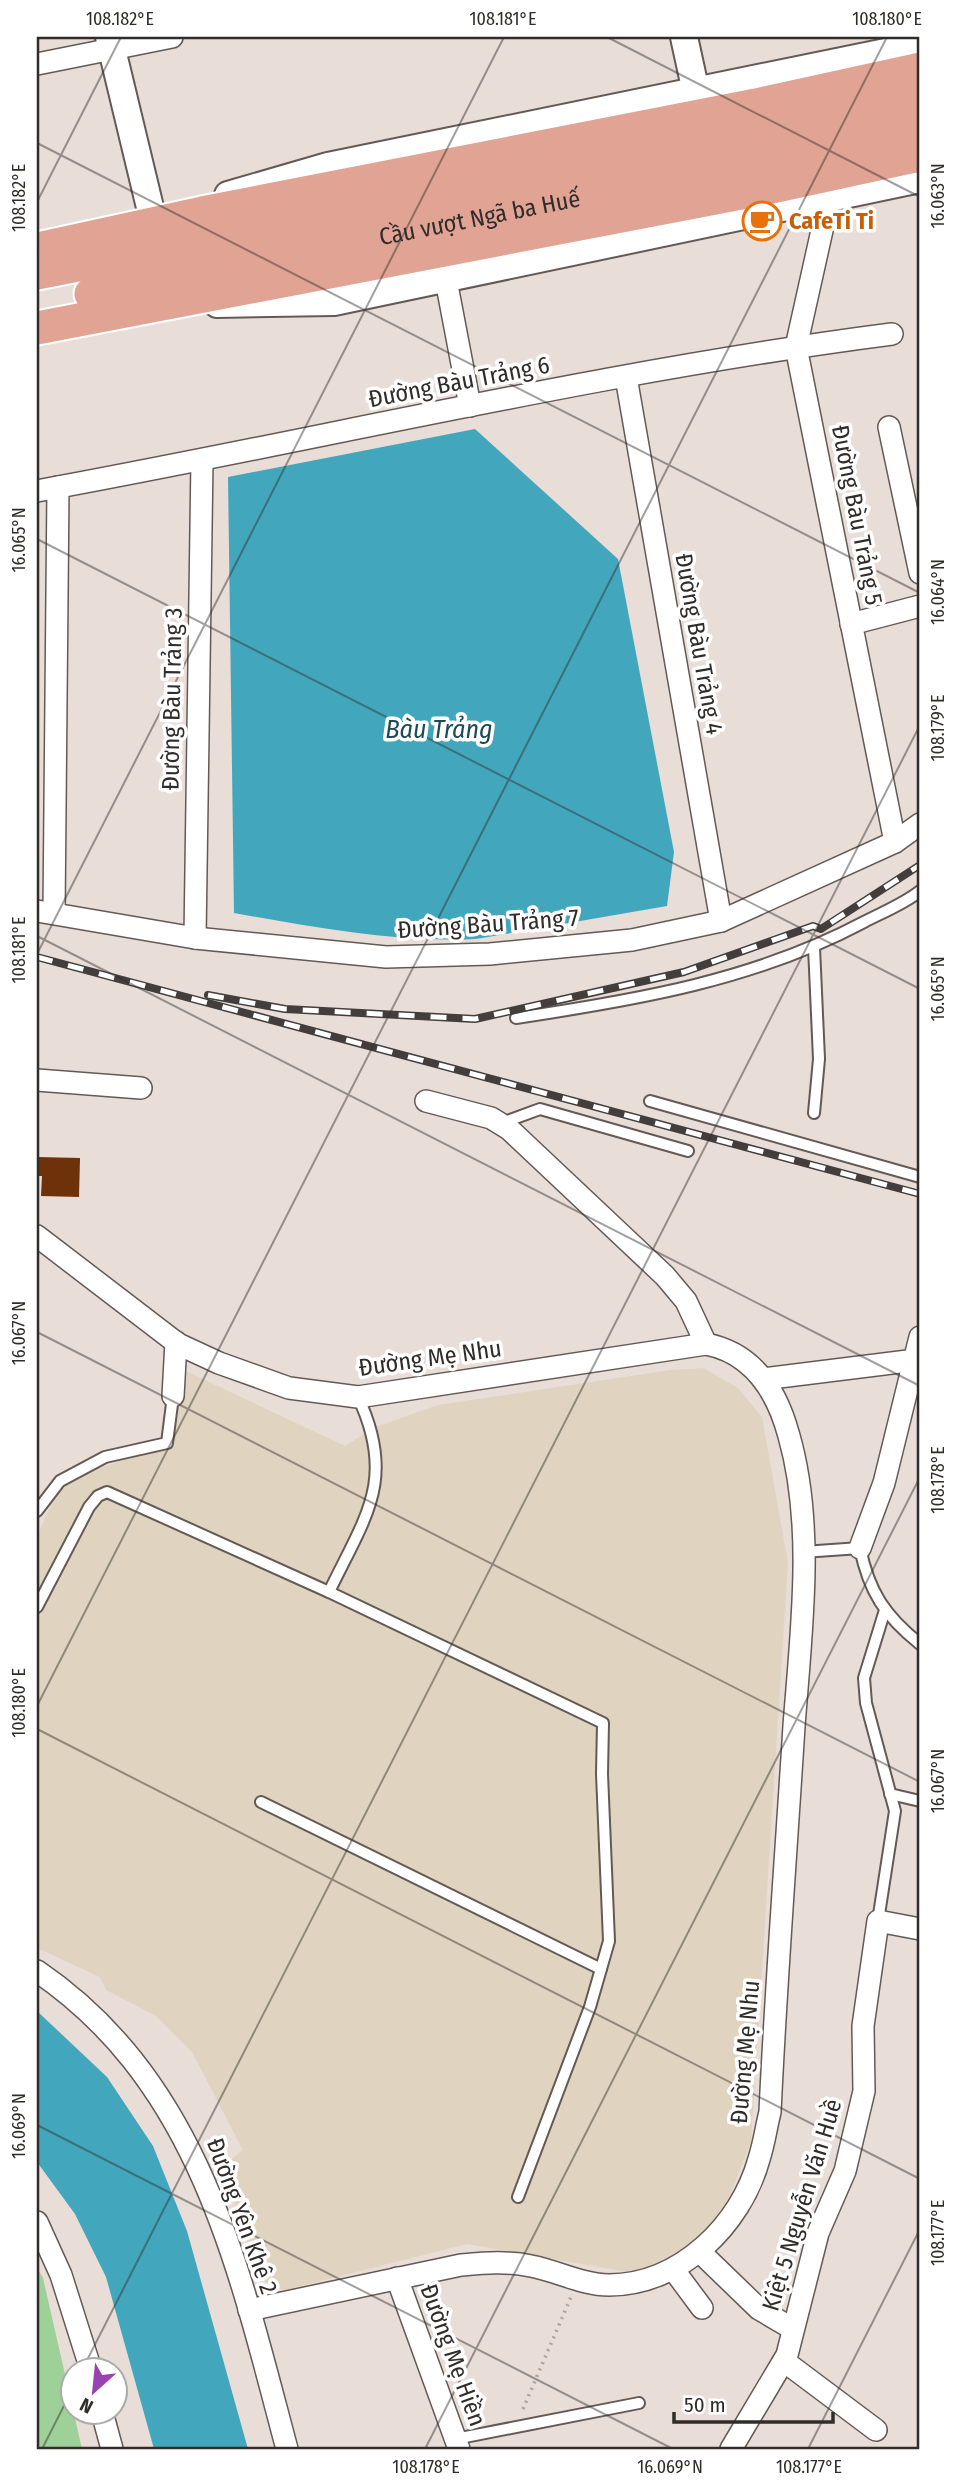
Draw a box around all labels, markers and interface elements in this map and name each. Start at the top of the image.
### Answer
text: 108.182°E [86,8,154,30]
text: 108.181°E [470,8,536,30]
text: 108.180°E [852,8,922,30]
text: 16.063°N [927,163,949,229]
text: 108.182°E [8,164,30,232]
street label: Cầu vượt Ngã ba Huế [377,184,583,251]
cafe icon: CafeTi Ti [741,200,783,242]
place label: CafeTi Ti [789,207,874,235]
street label: Đường Bàu Trảng 6 [366,351,552,413]
street label: Đường Bàu Trảng 5 [826,422,888,608]
text: 16.065°N [8,507,30,573]
street label: Đường Bàu Trảng 4 [669,551,729,737]
text: 16.064°N [927,559,949,625]
street label: Đường Bàu Trảng 3 [156,607,188,791]
text: 108.179°E [927,694,949,762]
water label: Bàu Trảng [385,714,493,745]
street label: Đường Bàu Trảng 7 [396,904,580,944]
text: 108.181°E [8,917,30,983]
text: 16.065°N [927,956,949,1022]
text: 16.067°N [8,1301,30,1365]
street label: Đường Mẹ Nhu [357,1334,503,1382]
text: 108.178°E [927,1446,949,1514]
text: 108.180°E [8,1668,30,1738]
text: 16.067°N [927,1749,949,1813]
street label: Đường Mẹ Nhu [725,1979,765,2125]
text: 16.069°N [8,2093,30,2159]
street label: Kiệt 5 Nguyễn Văn Huề [756,2096,848,2314]
street label: Đường Yên Khê 2 [201,2134,283,2298]
text: 108.177°E [927,2200,949,2266]
street label: Đường Mẹ Hiền [414,2280,492,2430]
north arrow [60,2356,130,2426]
scale bar [674,2381,833,2425]
text: 50 m [684,2392,726,2418]
text: N [76,2393,97,2419]
text: 108.178°E [392,2456,460,2478]
text: 16.069°N [637,2456,703,2478]
text: 108.177°E [776,2456,842,2478]

